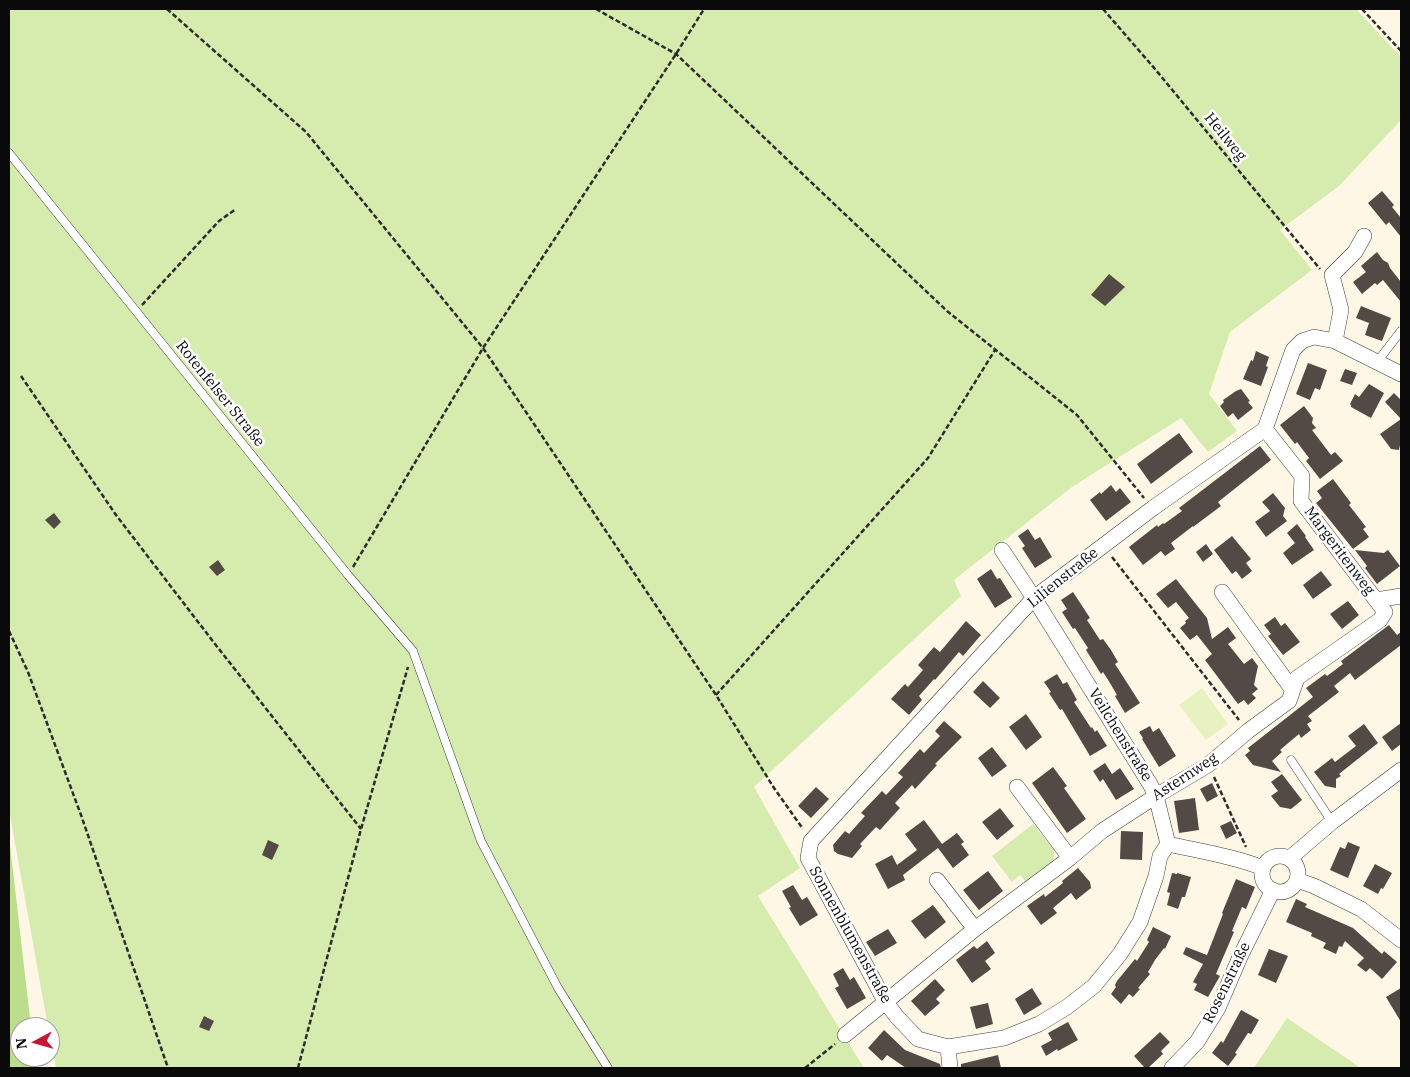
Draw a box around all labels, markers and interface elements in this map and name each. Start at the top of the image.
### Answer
street label: Heilweg [1200,109,1250,165]
street label: Rotenfelser Straße [172,337,268,451]
street label: Margeritenweg [1300,503,1378,599]
street label: Lilienstraße [1024,544,1102,612]
street label: Veilchenstraße [1084,685,1156,785]
street label: Asternweg [1149,749,1221,805]
street label: Sonnenblumenstraße [805,863,895,1007]
street label: Rosenstraße [1200,939,1254,1027]
north arrow [10,1017,60,1067]
text: N [12,1037,31,1050]

